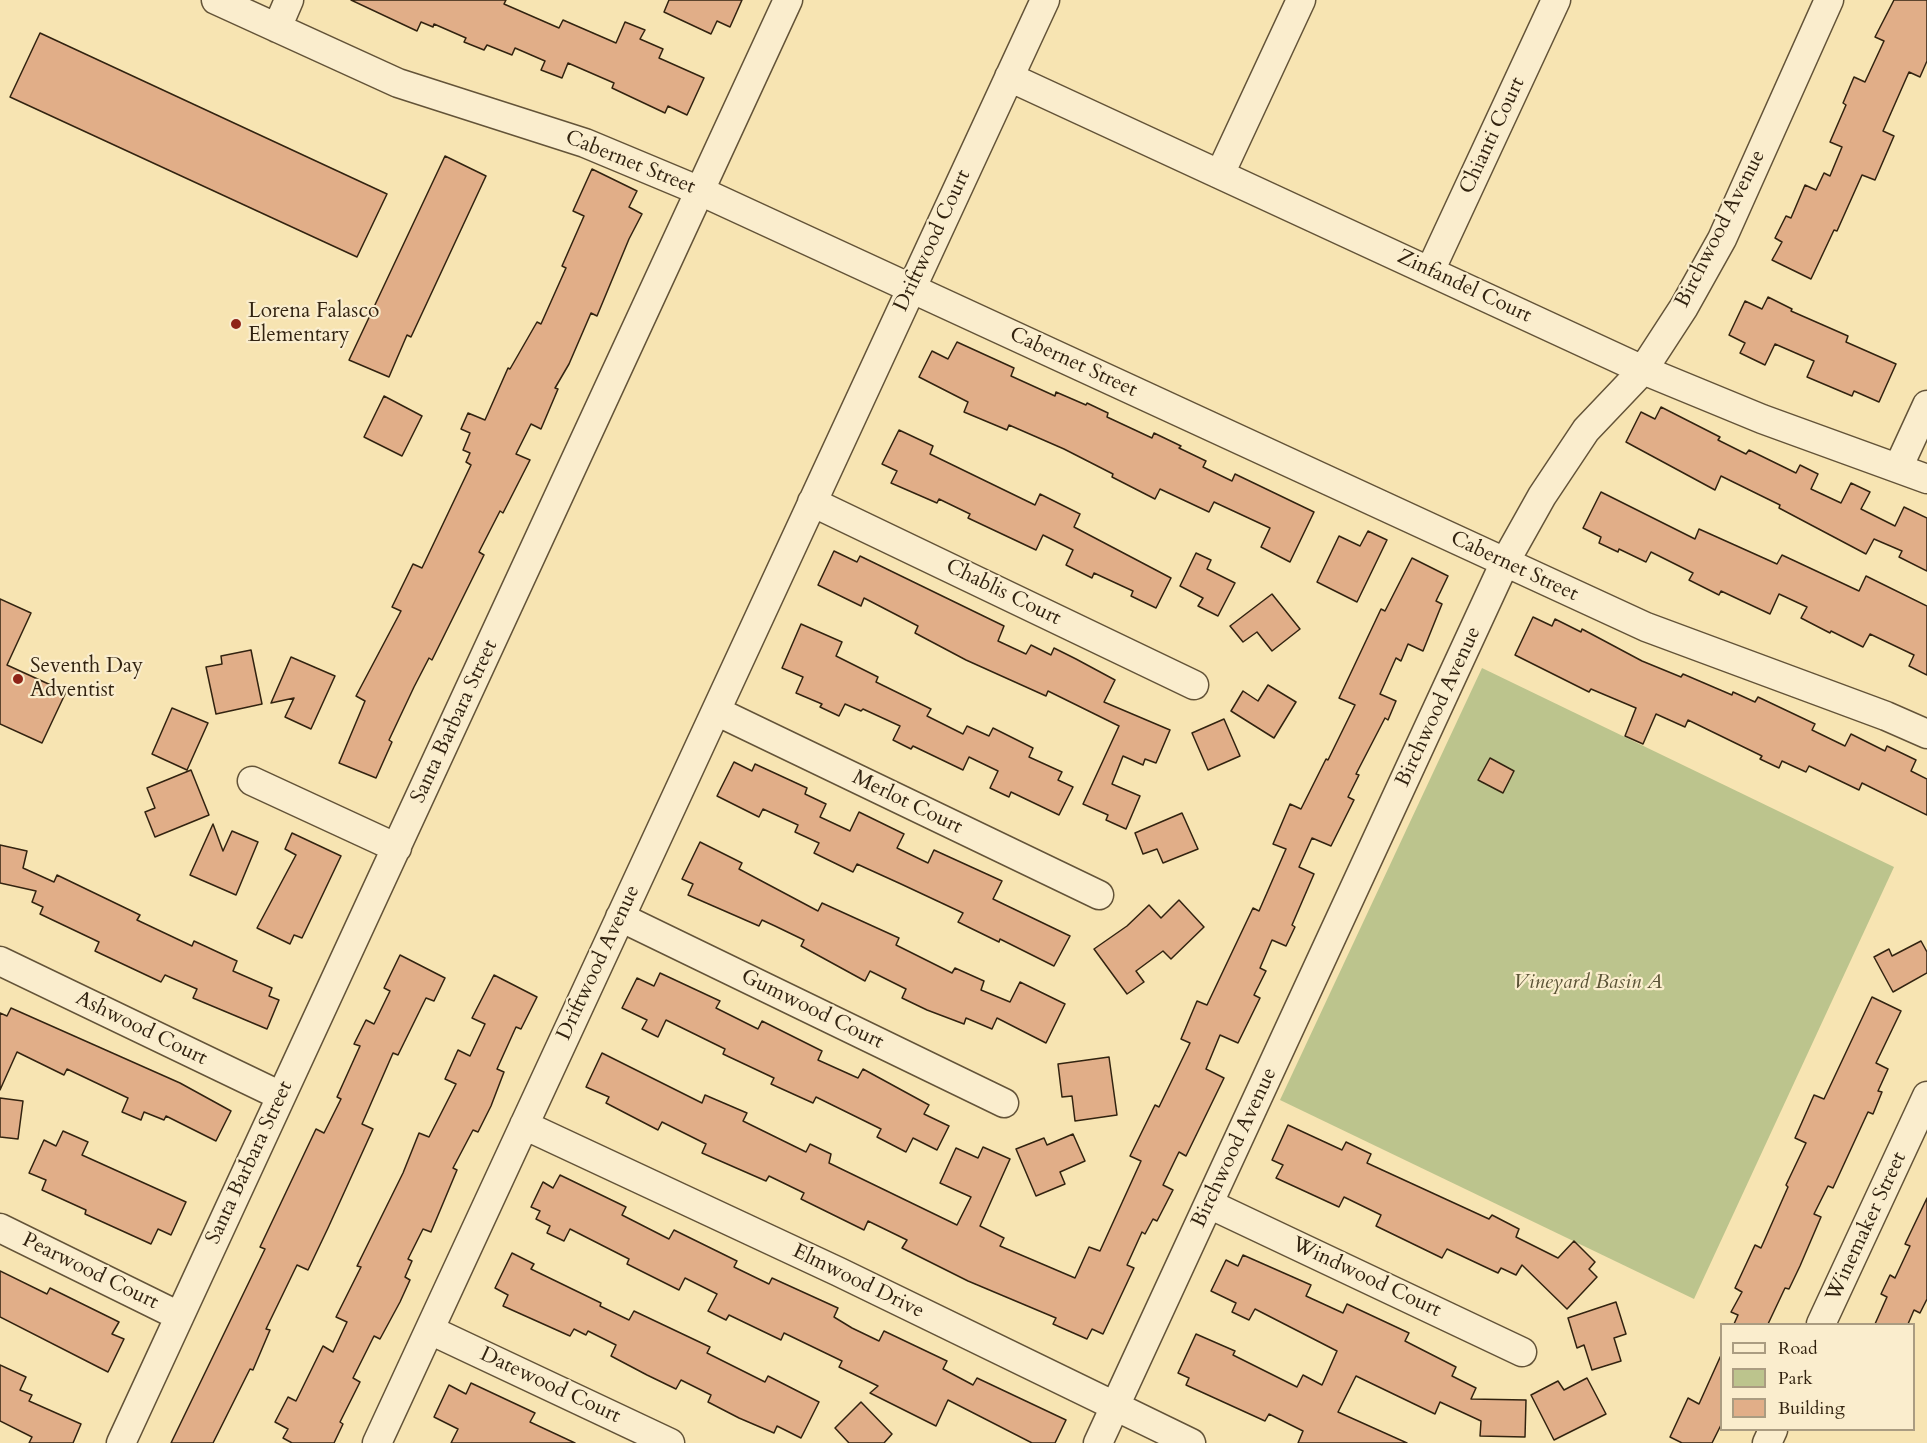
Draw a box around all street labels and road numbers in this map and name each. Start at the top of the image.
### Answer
street label: Chianti Court [1455,74,1531,198]
street label: Cabernet Street [561,125,699,201]
street label: Birchwood Avenue [1670,146,1772,312]
street label: Driftwood Court [889,166,977,316]
street label: Zinfandel Court [1393,245,1535,329]
street label: Cabernet Street [1005,322,1141,404]
street label: Cabernet Street [1446,526,1582,608]
street label: Chablis Court [941,554,1065,632]
street label: Birchwood Avenue [1391,623,1487,791]
street label: Santa Barbara Street [406,636,504,808]
street label: Merlot Court [848,766,966,840]
street label: Driftwood Avenue [552,881,646,1045]
street label: Gumwood Court [737,965,887,1055]
street label: Ashwood Court [71,986,211,1072]
street label: Birchwood Avenue [1187,1064,1283,1232]
street label: Santa Barbara Street [201,1077,299,1249]
street label: Winemaker Street [1821,1148,1913,1306]
street label: Pearwood Court [18,1228,162,1316]
street label: Windwood Court [1287,1232,1445,1324]
street label: Elmwood Drive [788,1239,928,1325]
street label: Datewood Court [476,1342,624,1430]

